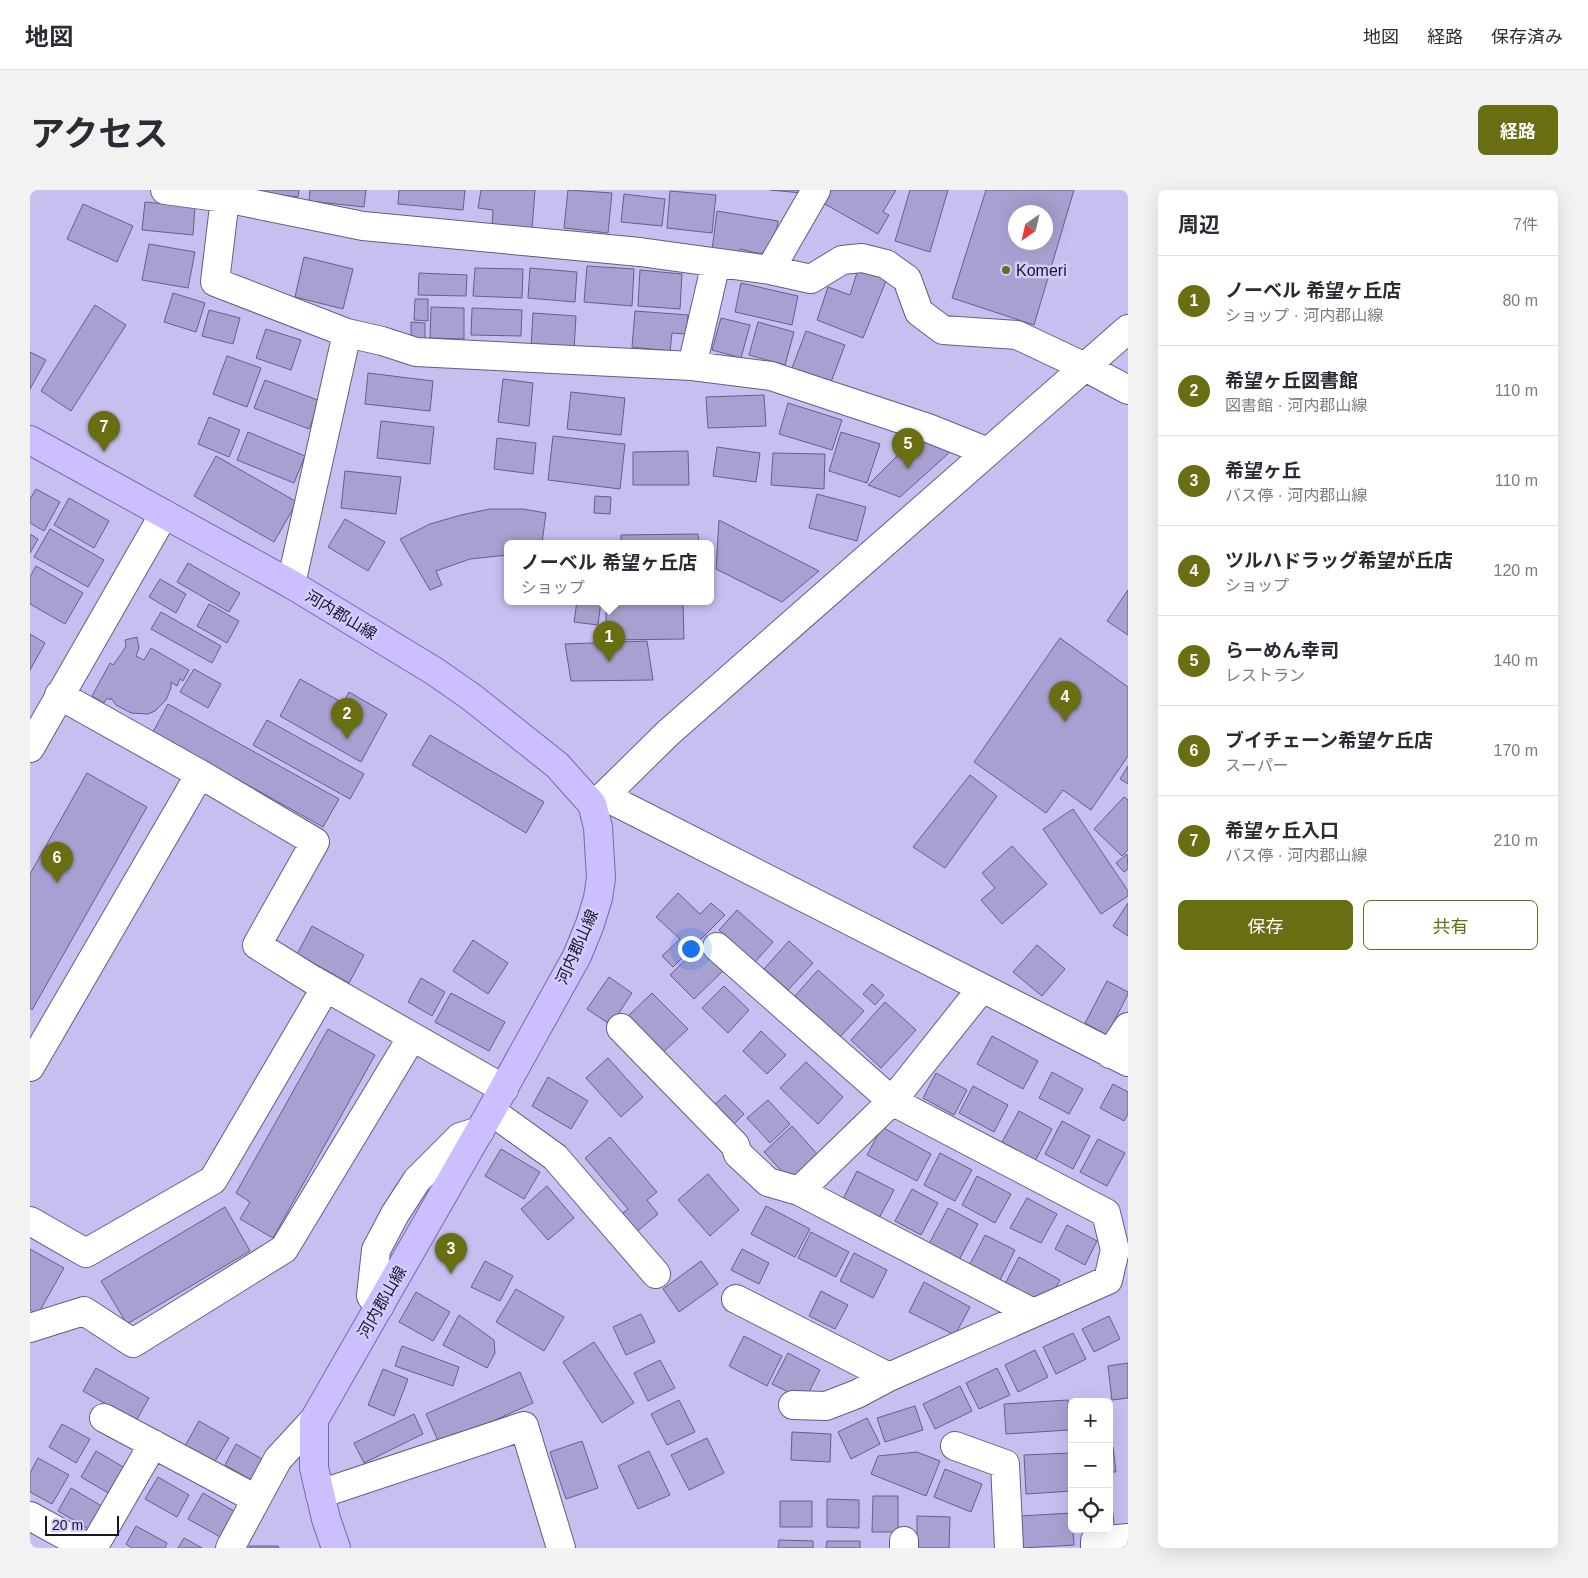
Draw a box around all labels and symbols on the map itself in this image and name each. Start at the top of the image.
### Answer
north arrow [1008,205,1053,250]
place label: Komeri [1016,262,1067,279]
marker: Komeri [1000,264,1012,276]
pin: 7 [88,411,120,452]
pin: 5 [892,428,924,469]
street label: 河内郡山線 [302,587,380,643]
pin: 1 [593,621,625,662]
pin: 4 [1049,681,1081,722]
pin: 2 [331,698,363,739]
pin: 6 [41,842,73,883]
street label: 河内郡山線 [553,907,601,987]
your location [678,936,704,962]
pin: 3 [435,1233,467,1274]
street label: 河内郡山線 [355,1263,409,1341]
scale bar [45,1513,119,1536]

